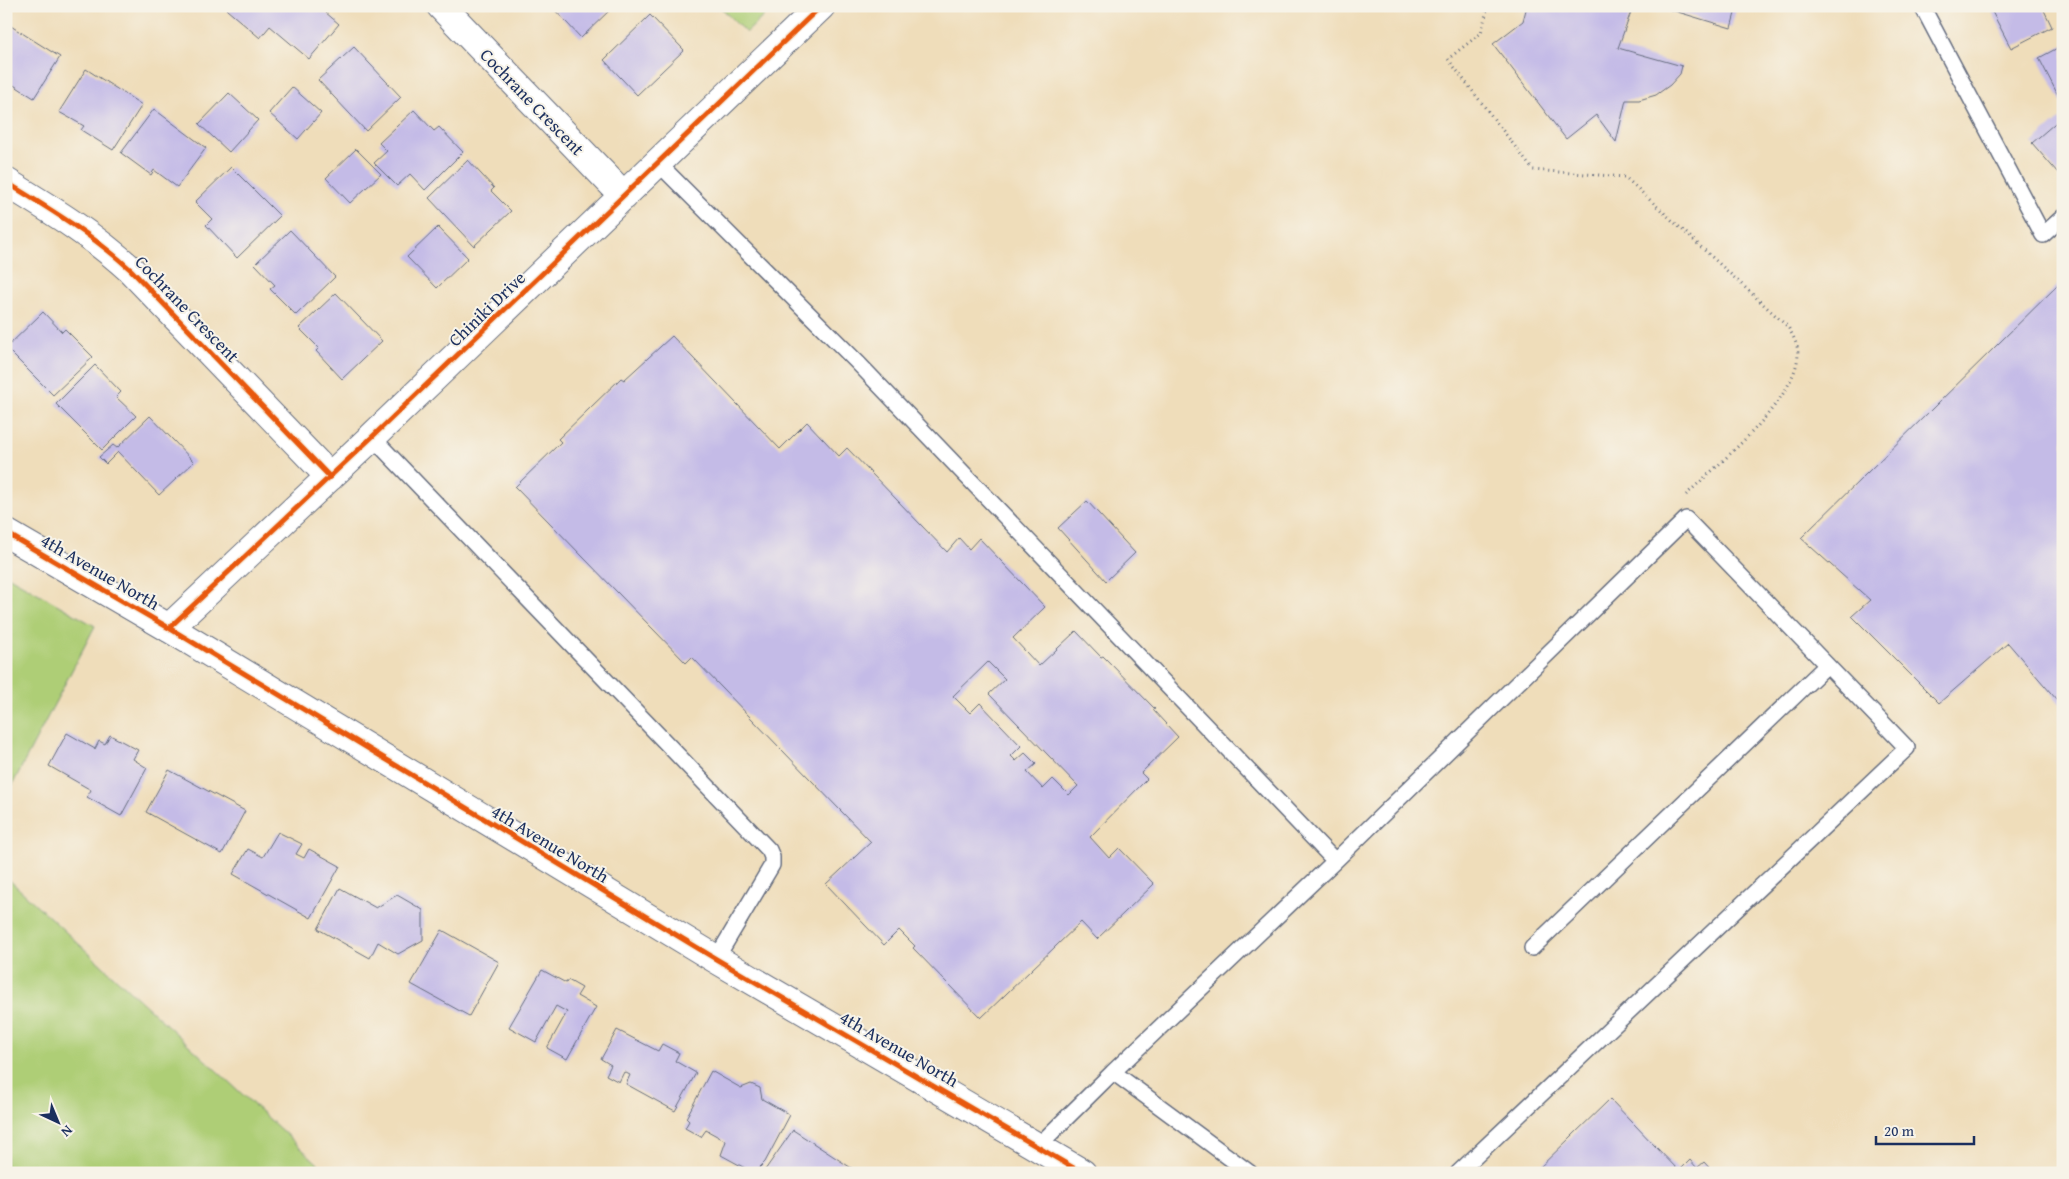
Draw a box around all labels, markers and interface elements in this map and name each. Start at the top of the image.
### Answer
street label: Cochrane Crescent [474,42,591,162]
street label: Cochrane Crescent [129,249,246,369]
street label: Chiniki Drive [442,265,532,353]
street label: 4th Avenue North [36,527,165,617]
street label: 4th Avenue North [486,798,614,889]
street label: 4th Avenue North [835,1004,964,1094]
north arrow [32,1096,82,1146]
scale bar [1876,1114,1974,1146]
text: 20 m [1884,1120,1915,1141]
text: N [56,1121,77,1142]

